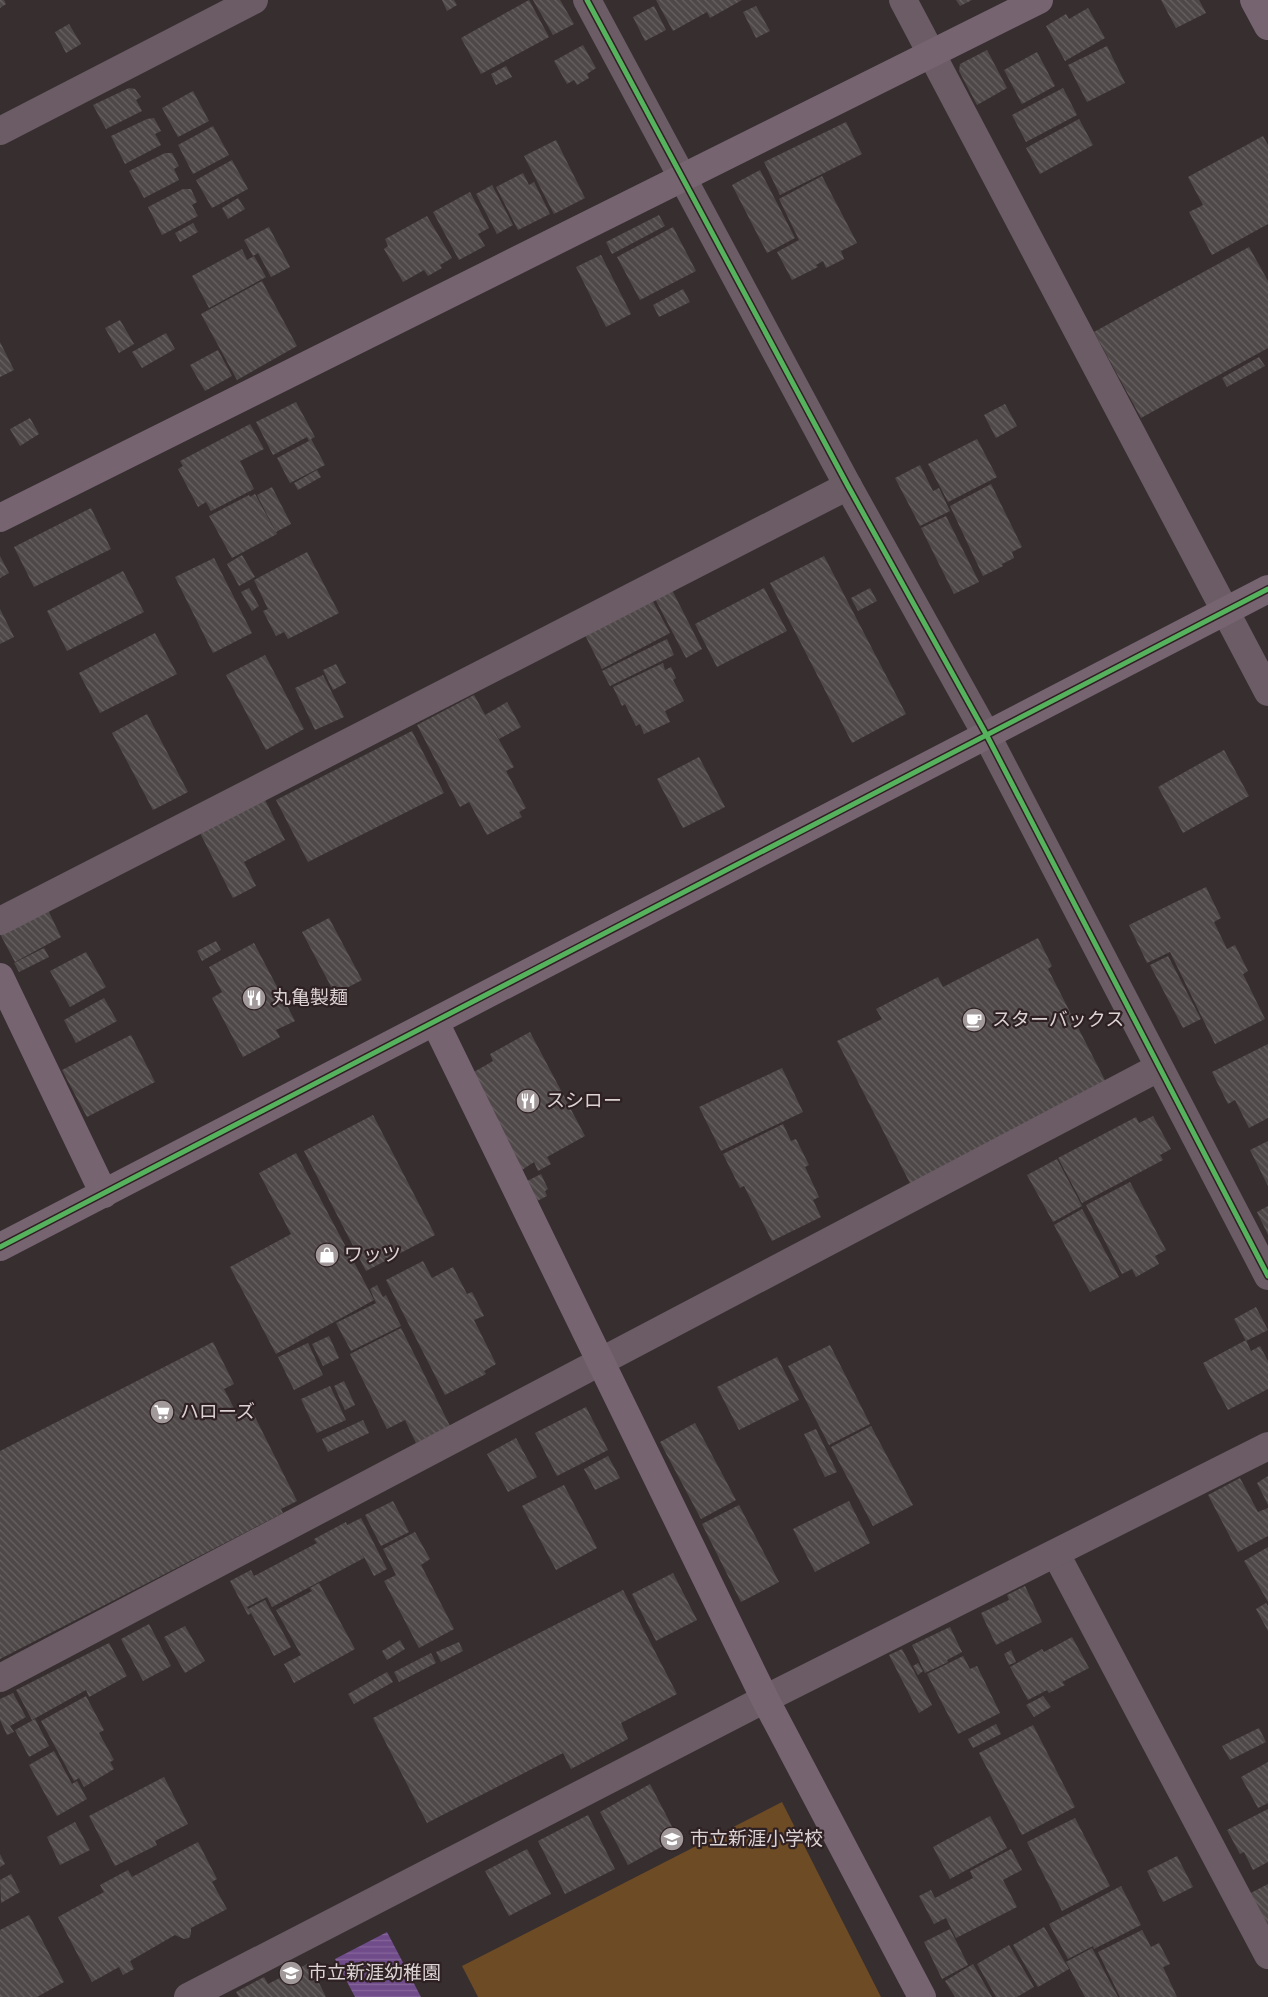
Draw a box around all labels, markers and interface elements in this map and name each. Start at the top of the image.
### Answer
restaurant icon: 丸亀製麺 [241,985,267,1011]
place label: 丸亀製麺 [272,986,348,1010]
cafe icon: スターバックス [961,1007,987,1033]
place label: スターバックス [992,1008,1124,1032]
restaurant icon: スシロー [515,1088,541,1114]
place label: スシロー [546,1089,622,1113]
shop icon: ワッツ [314,1242,340,1268]
place label: ワッツ [344,1243,401,1267]
supermarket icon: ハローズ [149,1399,175,1425]
place label: ハローズ [180,1400,255,1424]
school or university icon: 市立新涯小学校 [659,1826,685,1852]
place label: 市立新涯小学校 [690,1827,823,1851]
school or university icon: 市立新涯幼稚園 [278,1960,304,1986]
place label: 市立新涯幼稚園 [308,1961,441,1985]

